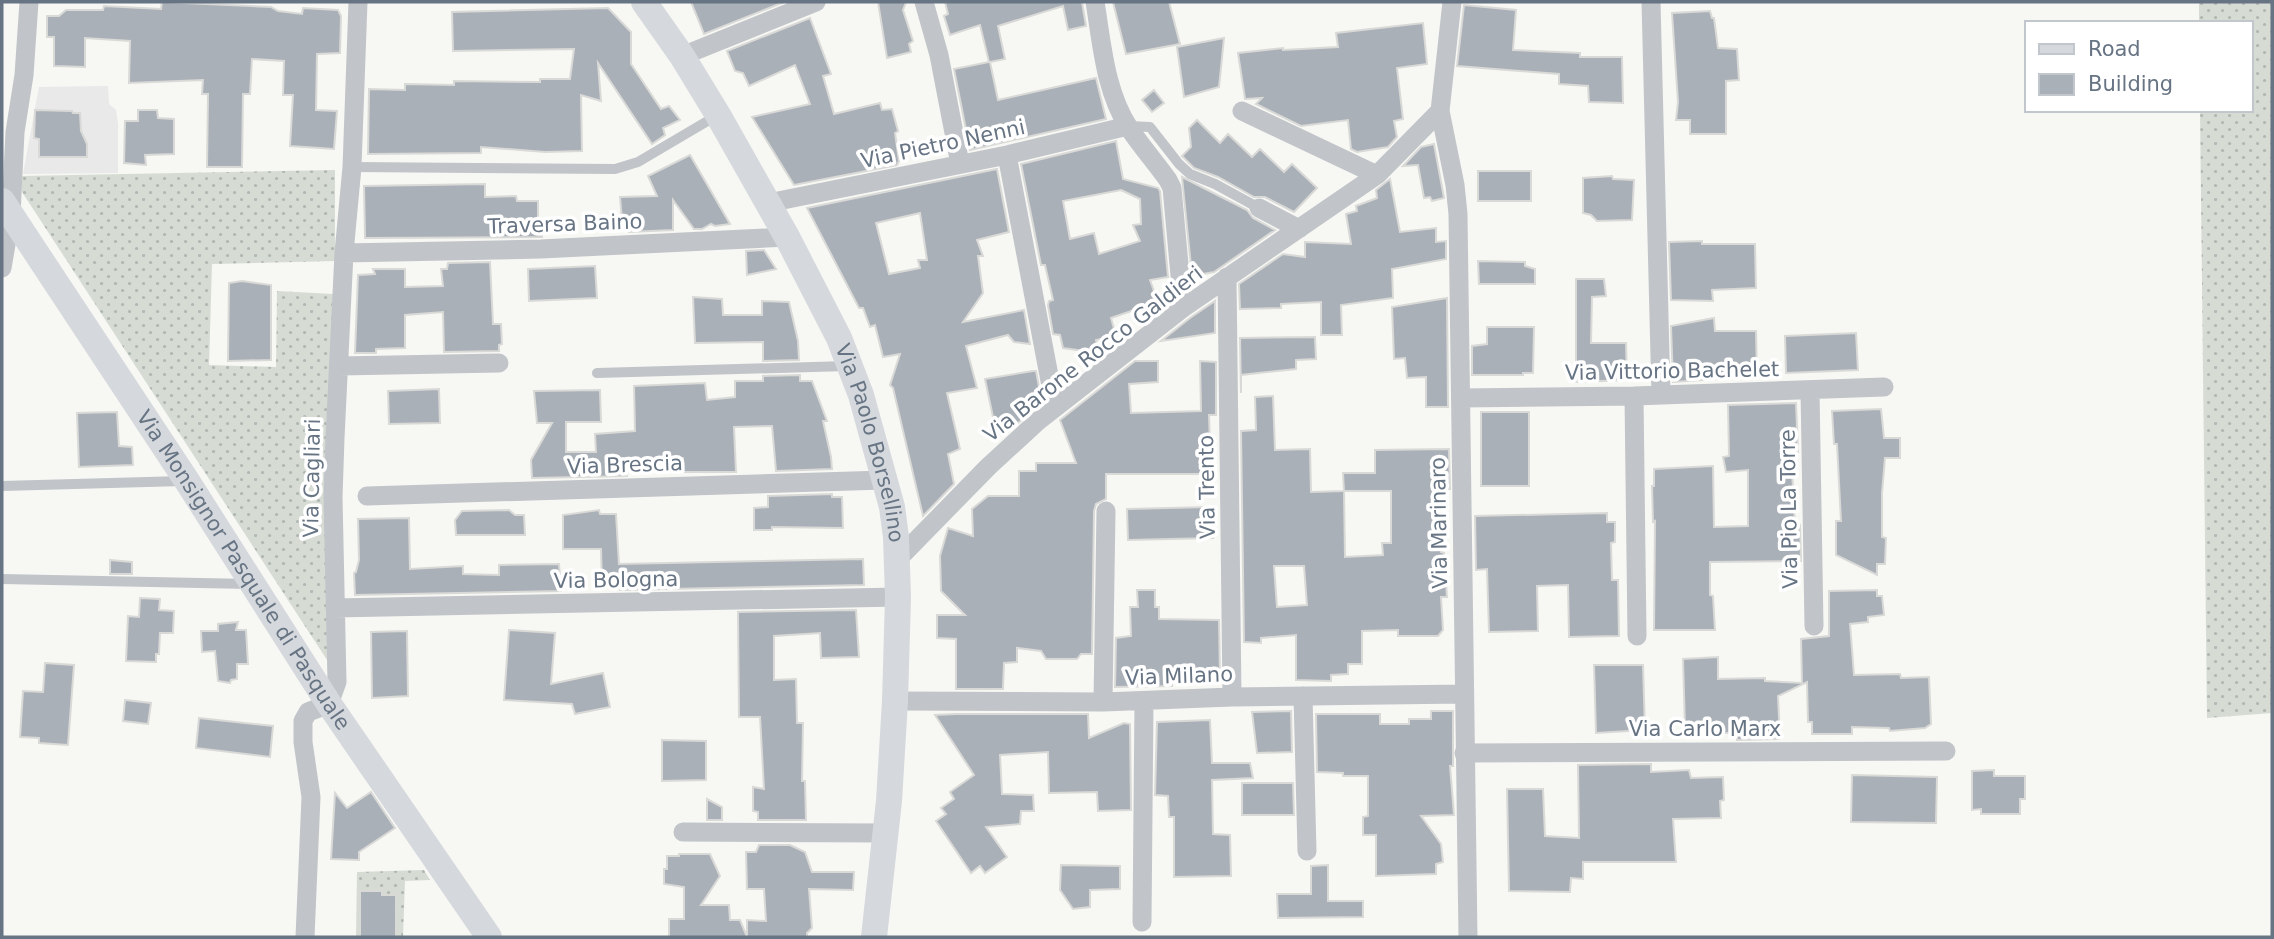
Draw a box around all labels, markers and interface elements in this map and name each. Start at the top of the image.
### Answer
legend [2025,21,2253,112]
text: Road [2088,37,2141,61]
text: Building [2088,72,2173,96]
street label: Via Pietro Nenni [859,115,1027,173]
street label: Traversa Baino [486,209,643,239]
street label: Via Barone Rocco Galdieri [979,261,1207,447]
street label: Via Paolo Borsellino [830,340,909,544]
street label: Via Vittorio Bachelet [1565,357,1779,385]
street label: Via Monsignor Pasquale di Pasquale [132,406,355,735]
street label: Via Cagliari [299,418,325,538]
street label: Via Pio La Torre [1776,429,1802,589]
street label: Via Trento [1194,435,1220,539]
street label: Via Brescia [567,451,683,479]
street label: Via Marinaro [1426,457,1452,589]
street label: Via Bologna [553,567,679,593]
street label: Via Milano [1125,662,1233,690]
street label: Via Carlo Marx [1629,717,1781,741]

